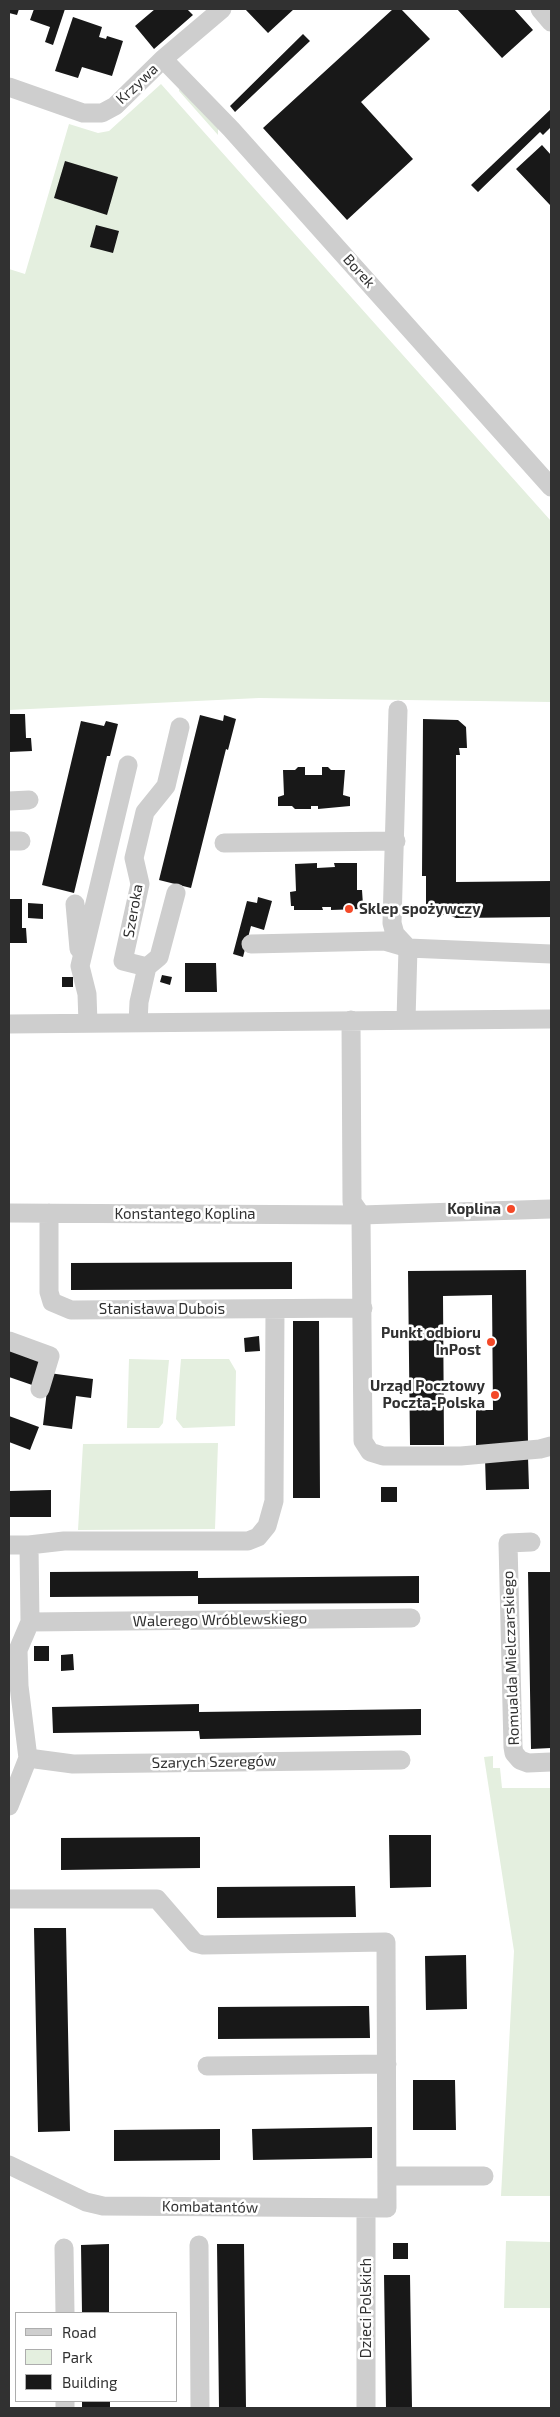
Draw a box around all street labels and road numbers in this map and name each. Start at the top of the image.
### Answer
street label: Krzywa [112,60,162,108]
street label: Borek [339,250,379,292]
street label: Szeroka [119,883,147,939]
street label: Konstantego Koplina [114,1205,256,1223]
street label: Stanisława Dubois [99,1300,225,1318]
street label: Romualda Mielczarskiego [499,1570,523,1746]
street label: Walerego Wróblewskiego [133,1609,307,1631]
street label: Szarych Szeregów [152,1752,276,1772]
street label: Kombatantów [162,2197,258,2217]
street label: Dzieci Polskich [357,2258,375,2358]

